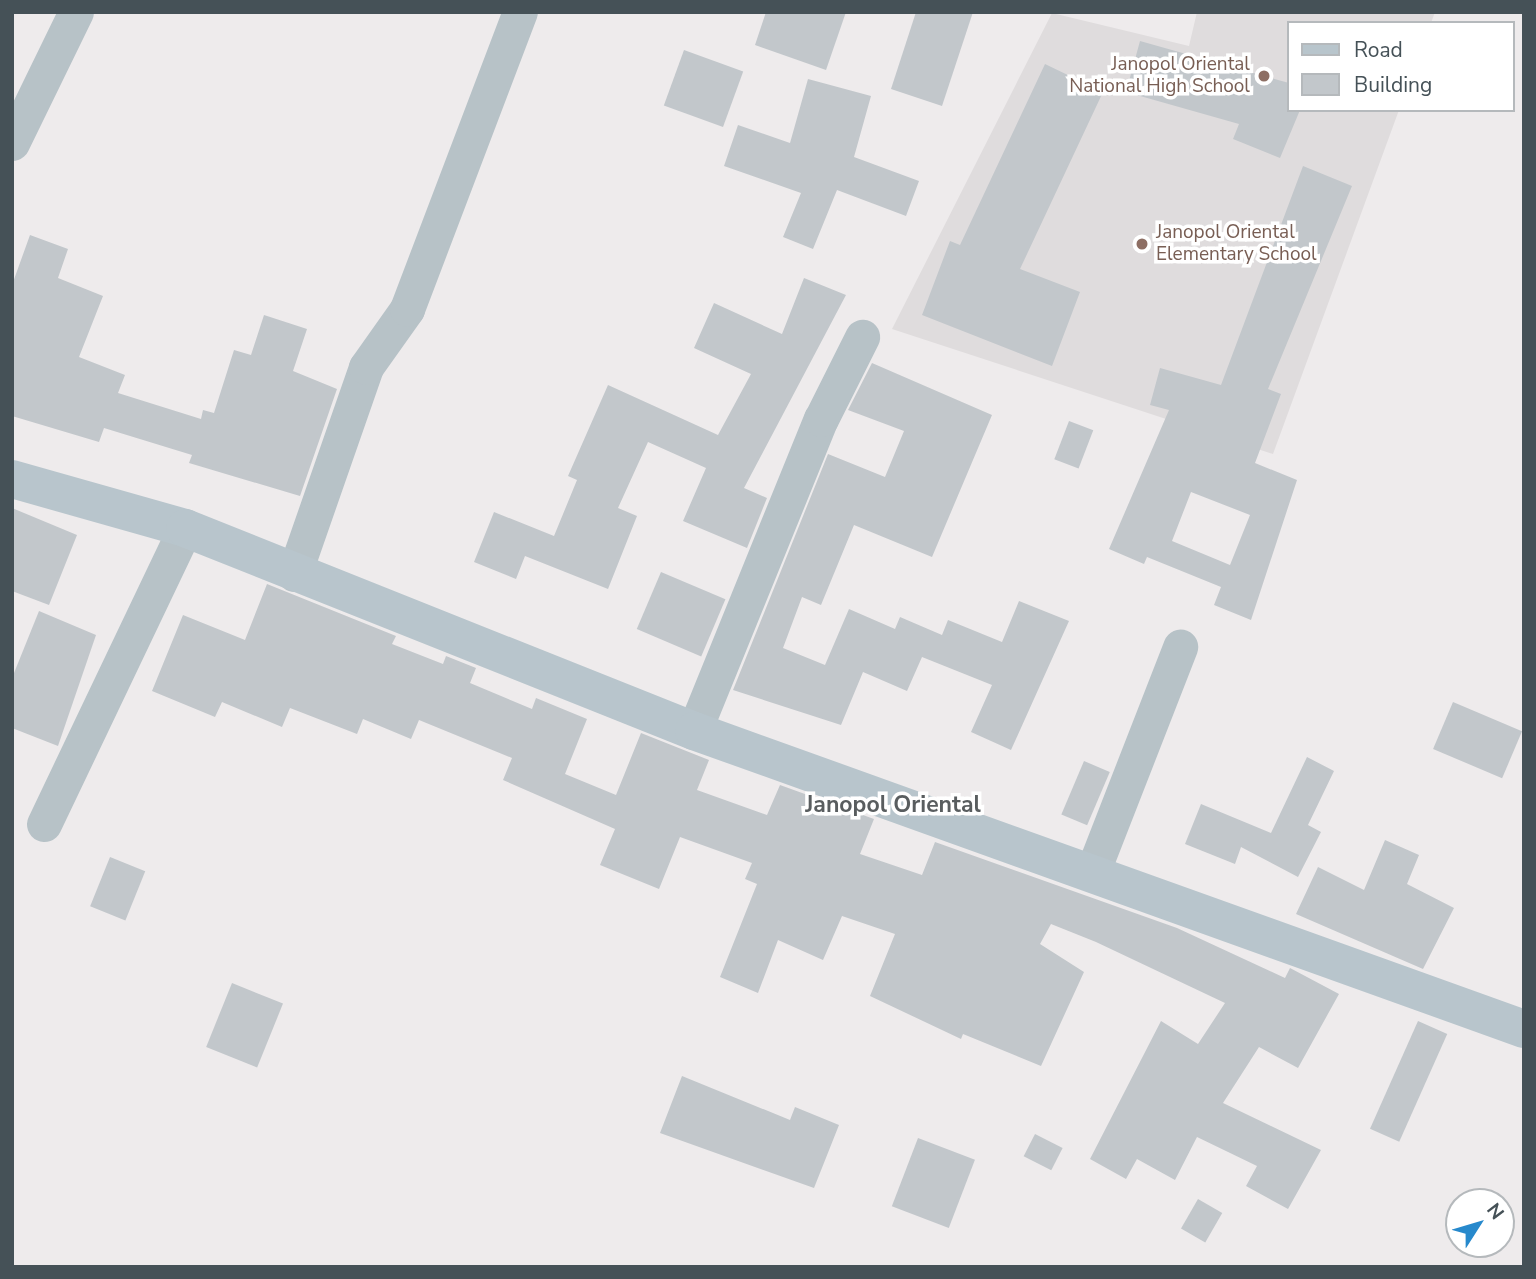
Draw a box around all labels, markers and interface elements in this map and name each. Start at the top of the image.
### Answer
legend [1288,21,1515,112]
text: Road [1354,36,1403,64]
place label: Janopol Oriental National High School [1069,54,1250,98]
marker: Janopol Oriental National High School [1256,68,1272,84]
text: Building [1354,71,1432,99]
place label: Janopol Oriental Elementary School [1156,222,1317,266]
marker: Janopol Oriental Elementary School [1134,236,1150,252]
district label: Janopol Oriental [805,791,981,819]
north arrow [1445,1188,1515,1258]
text: N [1481,1198,1510,1225]

